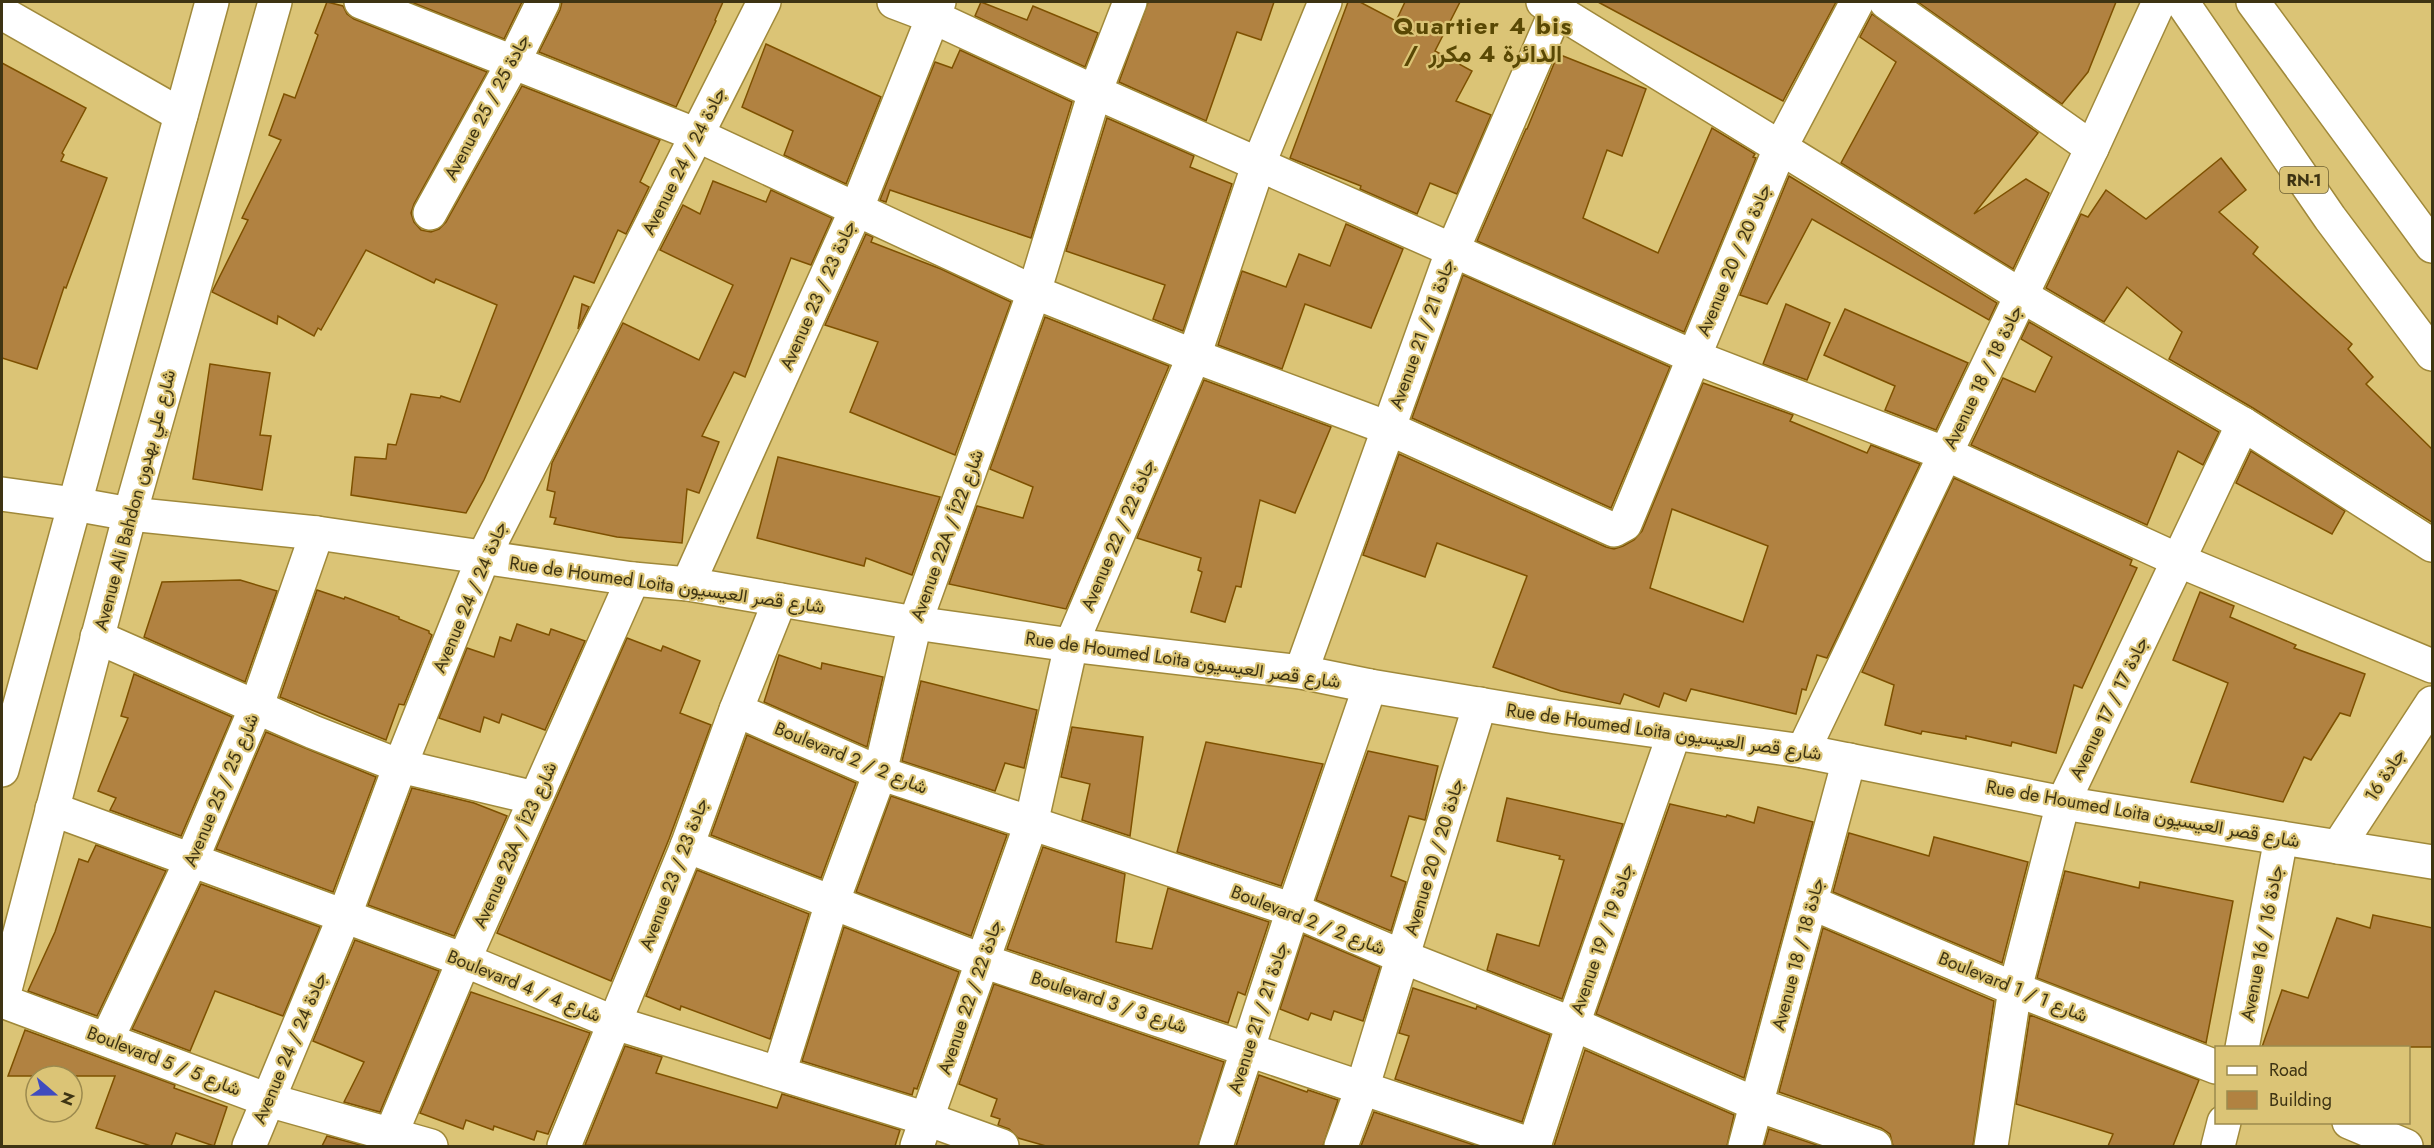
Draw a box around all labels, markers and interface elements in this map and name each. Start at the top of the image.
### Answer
district label: Quartier 4 bis / الدائرة 4 مكرر [1393,8,1573,71]
street label: Avenue 25 / جادة 25 [438,30,536,184]
street label: Avenue 24 / جادة 24 [636,83,732,239]
road number: RN-1 [2280,167,2328,193]
street label: Avenue 20 / جادة 20 [1690,180,1778,340]
street label: Avenue 23 / جادة 23 [773,216,863,374]
street label: Avenue 21 / جادة 21 [1383,256,1461,412]
street label: Avenue 18 / جادة 18 [1937,301,2029,453]
street label: Avenue Ali Bahdon شارع علي بهدون [88,367,184,634]
street label: Avenue 22A / شارع 22أ [904,446,990,624]
street label: Avenue 22 / جادة 22 [1074,456,1162,614]
street label: Avenue 24 / جادة 24 [426,517,514,677]
street label: Rue de Houmed Loita شارع قصر العيسيون [508,550,826,620]
street label: Rue de Houmed Loita شارع قصر العيسيون [1024,625,1342,695]
street label: Avenue 17 / جادة 17 [2063,632,2155,784]
street label: Rue de Houmed Loita شارع قصر العيسيون [1505,697,1823,767]
street label: Avenue 25 / شارع 25 [177,709,265,871]
street label: Boulevard 2 / شارع 2 [771,715,931,801]
street label: جادة 16 [2358,744,2412,806]
street label: Avenue 23A / شارع 23أ [467,758,563,932]
street label: Rue de Houmed Loita شارع قصر العيسيون [1984,774,2302,854]
street label: Avenue 20 / جادة 20 [1398,775,1470,939]
street label: Avenue 23 / جادة 23 [633,794,715,954]
street label: Avenue 19 / جادة 19 [1564,860,1640,1018]
street label: Avenue 16 / جادة 16 [2234,863,2290,1023]
street label: Avenue 18 / جادة 18 [1765,875,1831,1033]
street label: Boulevard 2 / شارع 2 [1227,879,1389,961]
street label: Avenue 22 / جادة 22 [931,916,1009,1078]
street label: Avenue 21 / جادة 21 [1221,939,1295,1097]
street label: Boulevard 4 / شارع 4 [443,943,605,1029]
street label: Boulevard 1 / شارع 1 [1935,945,2091,1029]
street label: Boulevard 3 / شارع 3 [1028,965,1190,1039]
street label: Avenue 24 / جادة 24 [246,968,334,1128]
street label: Boulevard 5 / شارع 5 [83,1020,245,1102]
legend [2215,1046,2410,1124]
text: Road [2269,1057,2308,1083]
north arrow [24,1064,84,1124]
text: Building [2269,1087,2332,1113]
text: N [55,1089,81,1109]

